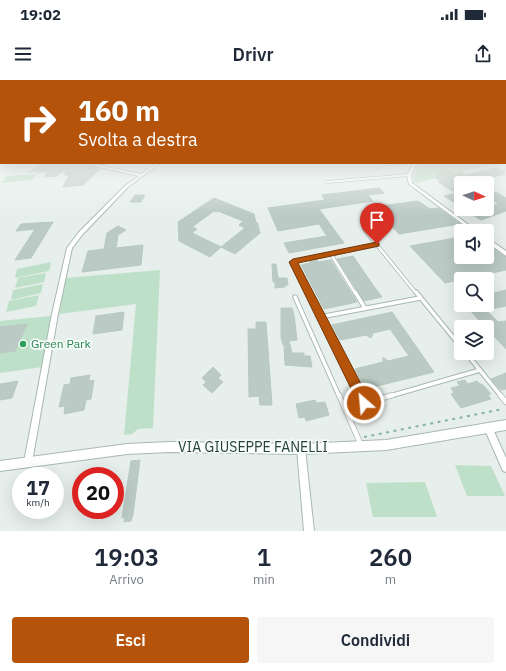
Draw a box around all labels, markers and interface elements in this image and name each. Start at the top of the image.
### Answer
text: 19:02 [20,5,61,24]
icon: menu [12,43,34,65]
text: Drivr [233,43,273,66]
icon: share [472,43,494,65]
text: 160 m [78,92,160,129]
icon: right [12,96,64,148]
text: Svolta a destra [78,128,198,151]
north arrow [454,176,494,216]
map controls [454,176,494,360]
pin [360,203,394,244]
icon: arrive [366,209,388,231]
button: sound [454,224,494,264]
button: search [454,272,494,312]
button: layers [454,320,494,360]
place label: Green Park [31,336,91,351]
marker: Green Park [18,339,28,349]
position arrow [343,382,385,424]
street label: VIA GIUSEPPE FANELLI [178,438,328,456]
speed limit sign: 20 [72,467,124,519]
text: 17 [26,474,50,501]
text: km/h [26,496,50,509]
text: 19:03 [94,541,159,573]
text: 1 [257,541,271,573]
text: 260 [369,541,412,573]
text: Arrivo [109,571,144,588]
text: min [253,571,275,588]
text: m [385,571,396,588]
button: Esci [12,617,249,663]
button: Condividi [257,617,494,663]

